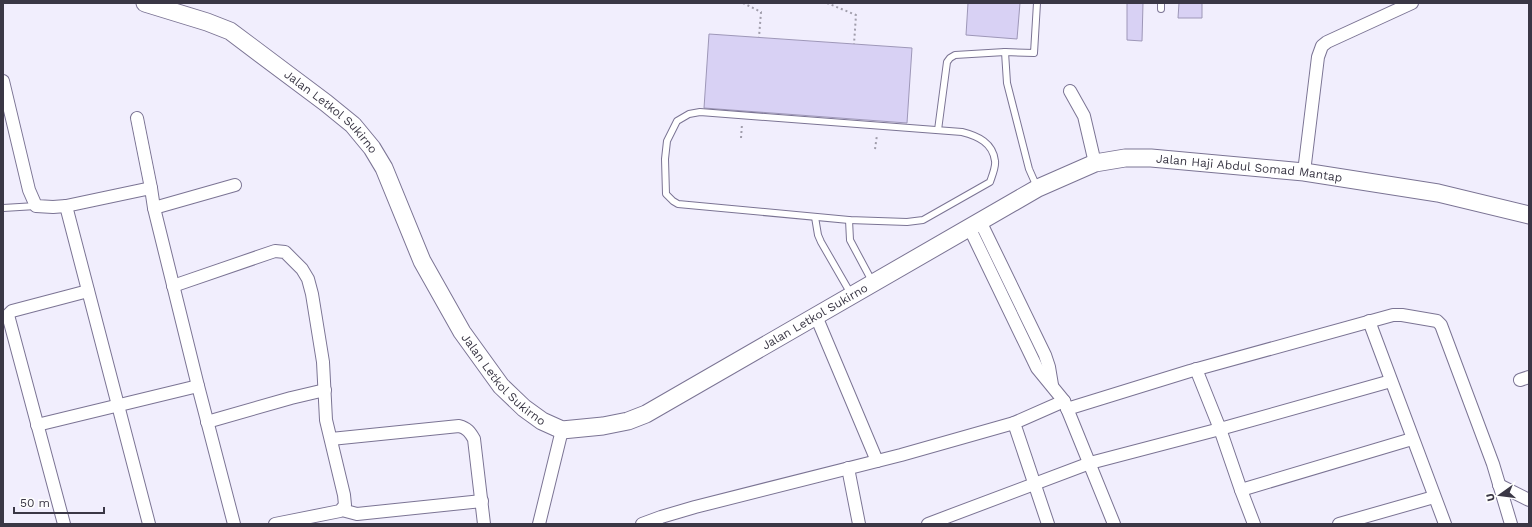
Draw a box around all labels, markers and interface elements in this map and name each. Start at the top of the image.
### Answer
street label: Jalan Letkol Sukirno [281,67,380,156]
street label: Jalan Haji Abdul Somad Mantap [1156,152,1343,185]
street label: Jalan Letkol Sukirno [759,281,870,353]
street label: Jalan Letkol Sukirno [458,331,548,428]
north arrow [1480,475,1520,515]
scale bar [14,489,104,515]
text: U [1483,492,1498,503]
text: 50 m [20,496,50,510]

